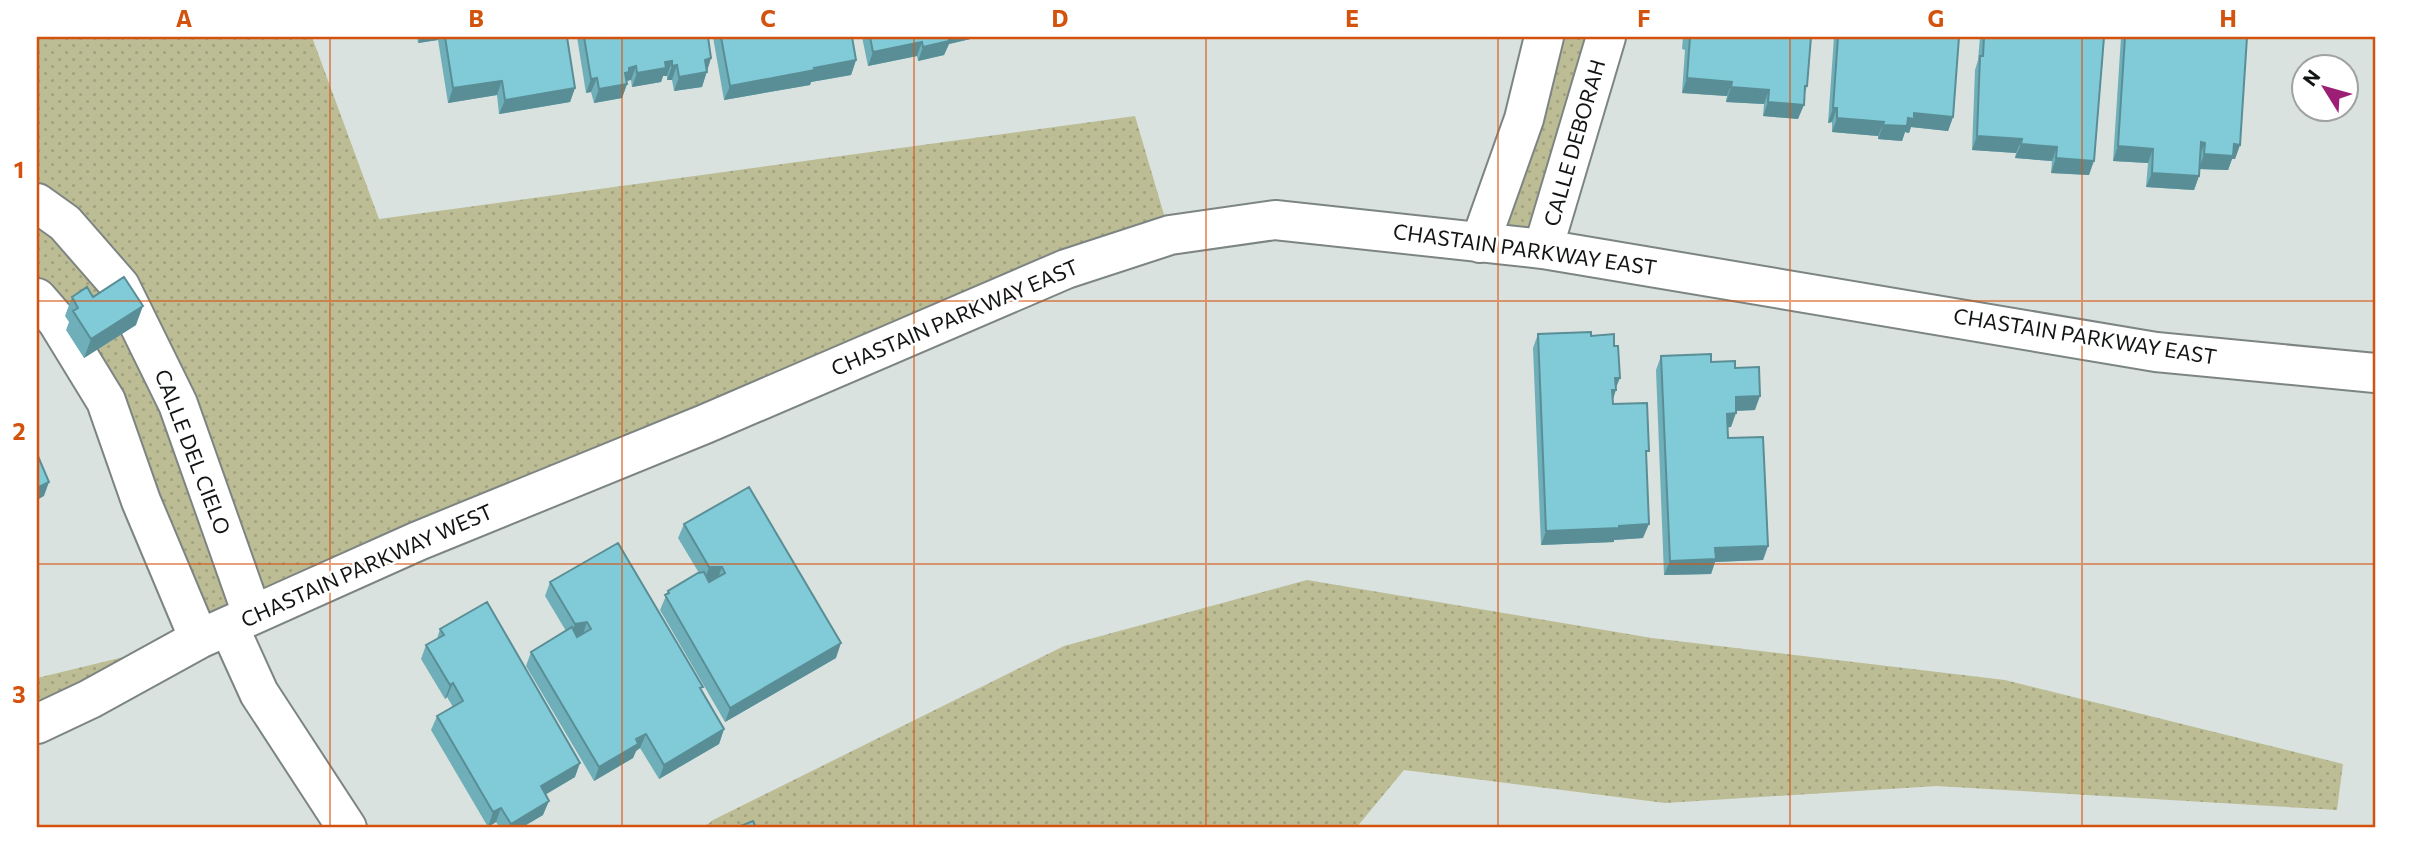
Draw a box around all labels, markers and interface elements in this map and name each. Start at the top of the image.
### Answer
text: A [176,4,193,32]
text: B [468,4,484,32]
text: C [760,4,776,32]
text: D [1052,4,1069,32]
text: E [1345,4,1359,32]
text: F [1637,4,1651,32]
text: G [1928,4,1944,32]
text: H [2219,4,2237,32]
north arrow [2290,52,2360,122]
street label: CALLE DEBORAH [1538,56,1609,229]
text: N [2298,65,2325,90]
text: 1 [14,155,24,183]
street label: CHASTAIN PARKWAY EAST [1392,218,1659,279]
street label: CHASTAIN PARKWAY EAST [827,253,1082,380]
street label: CHASTAIN PARKWAY EAST [1952,302,2219,369]
street label: CALLE DEL CIELO [150,365,236,538]
text: 2 [12,417,26,445]
street label: CHASTAIN PARKWAY WEST [237,498,496,632]
text: 3 [12,680,26,708]

